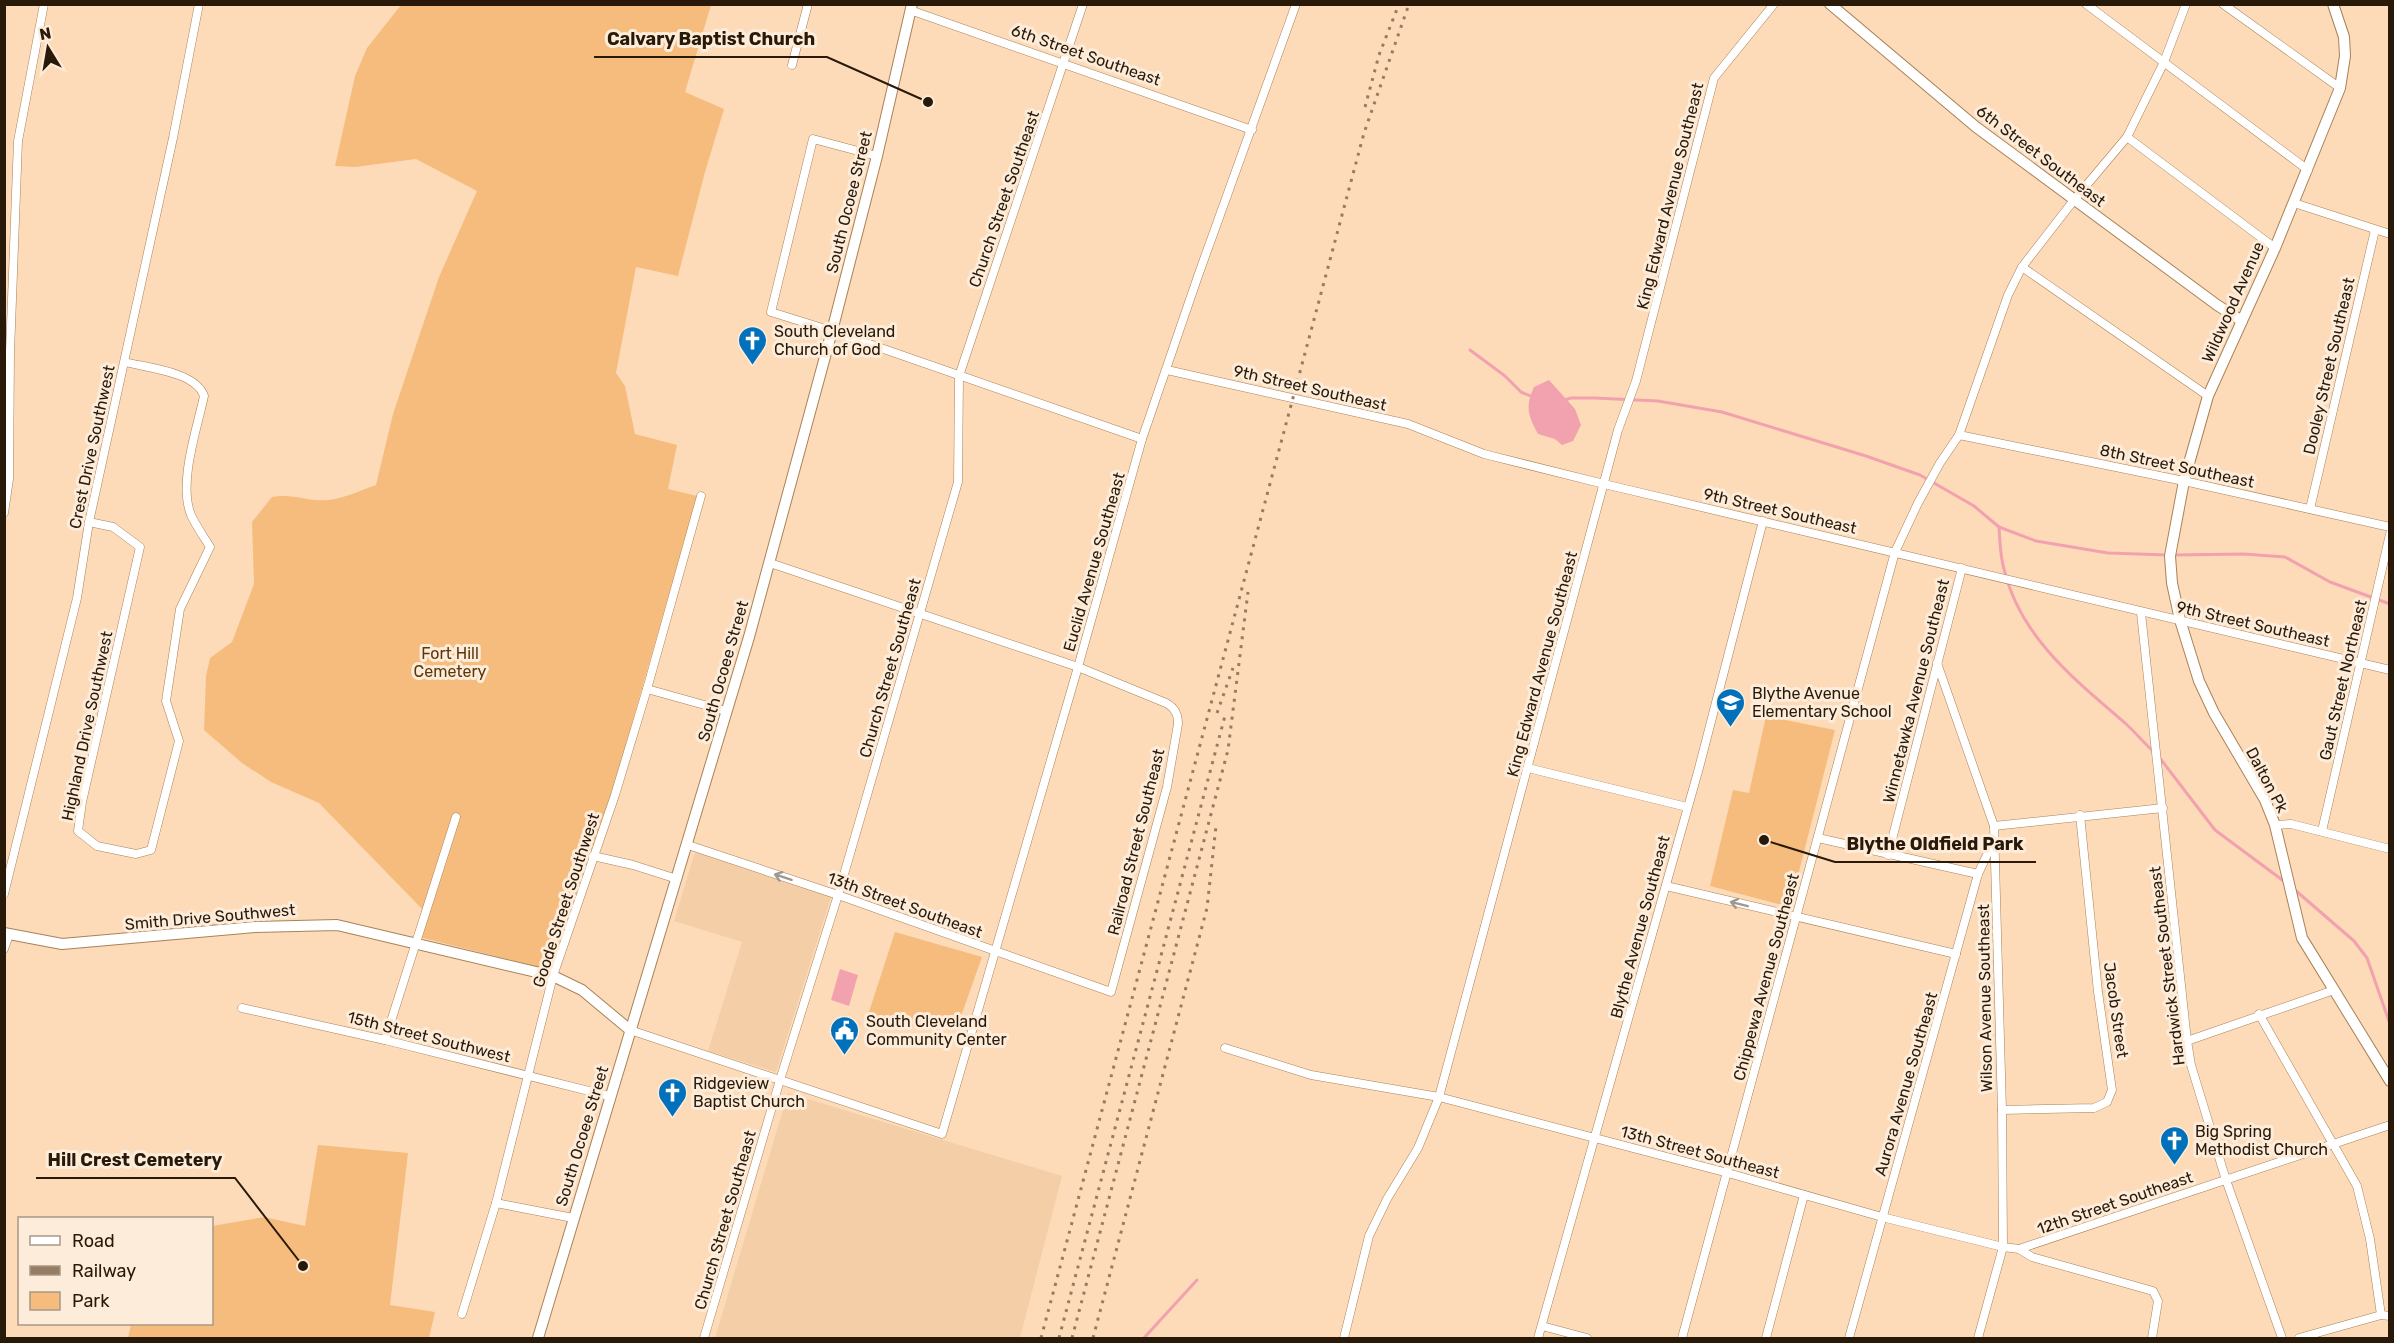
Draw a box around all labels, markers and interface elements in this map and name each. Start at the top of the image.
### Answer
north arrow [18,18,78,78]
callout: Calvary Baptist Church [594,21,827,57]
street label: 6th Street Southeast [1009,21,1163,89]
text: N [38,23,53,44]
text: Calvary Baptist Church [607,28,815,50]
street label: King Edward Avenue Southeast [1633,81,1707,311]
street label: 6th Street Southeast [1973,101,2109,211]
street label: Church Street Southeast [965,108,1043,290]
street label: South Ocoee Street [822,129,876,275]
street label: Wildwood Avenue [2198,239,2268,365]
street label: Dooley Street Southeast [2299,275,2359,457]
place label: South Cleveland Church of God [774,322,895,359]
church icon: South Cleveland Church of God [737,324,769,366]
street label: 9th Street Southeast [1232,361,1388,415]
street label: Crest Drive Southwest [65,363,119,531]
street label: 8th Street Southeast [2098,440,2256,492]
street label: Euclid Avenue Southeast [1059,470,1129,654]
street label: 9th Street Southeast [1702,484,1858,538]
street label: King Edward Avenue Southeast [1503,549,1581,779]
street label: Church Street Southeast [855,576,925,760]
street label: Winnetawka Avenue Southeast [1879,577,1953,805]
street label: 9th Street Southeast [2175,597,2331,651]
street label: South Ocoee Street [694,598,752,744]
street label: Gaut Street Northeast [2315,598,2371,762]
street label: Highland Drive Southwest [58,629,116,823]
park label: Fort Hill Cemetery [414,644,487,681]
place label: Blythe Avenue Elementary School [1752,684,1892,721]
school or university icon: Blythe Avenue Elementary School [1715,686,1747,728]
street label: Dalton Pk [2242,744,2292,817]
street label: Railroad Street Southeast [1104,747,1168,937]
street label: Goode Street Southwest [529,810,603,990]
callout: Blythe Oldfield Park [1835,826,2036,862]
street label: Blythe Avenue Southeast [1606,833,1674,1021]
text: Blythe Oldfield Park [1846,833,2024,855]
street label: Hardwick Street Southeast [2145,865,2189,1067]
street label: 13th Street Southeast [825,868,985,942]
one-way arrow [774,870,793,881]
street label: Chippewa Avenue Southeast [1729,871,1803,1083]
one-way arrow [1730,898,1749,910]
street label: Smith Drive Southwest [124,900,296,934]
street label: Wilson Avenue Southeast [1974,904,1996,1092]
street label: Jacob Street [2100,961,2132,1059]
street label: Aurora Avenue Southeast [1871,990,1941,1178]
street label: 15th Street Southwest [346,1008,512,1066]
place label: South Cleveland Community Center [866,1012,1007,1049]
public building icon: South Cleveland Community Center [829,1014,861,1056]
street label: South Ocoee Street [552,1064,612,1208]
place label: Ridgeview Baptist Church [693,1074,805,1111]
church icon: Ridgeview Baptist Church [656,1076,688,1118]
street label: 13th Street Southeast [1619,1122,1781,1182]
place label: Big Spring Methodist Church [2195,1122,2328,1159]
church icon: Big Spring Methodist Church [2158,1124,2190,1166]
street label: Church Street Southeast [690,1128,760,1312]
callout: Hill Crest Cemetery [36,1142,235,1178]
text: Hill Crest Cemetery [48,1149,223,1171]
street label: 12th Street Southeast [2035,1167,2195,1239]
legend [18,1217,213,1325]
text: Road [72,1230,115,1252]
text: Railway [72,1260,136,1282]
text: Park [72,1290,110,1312]

